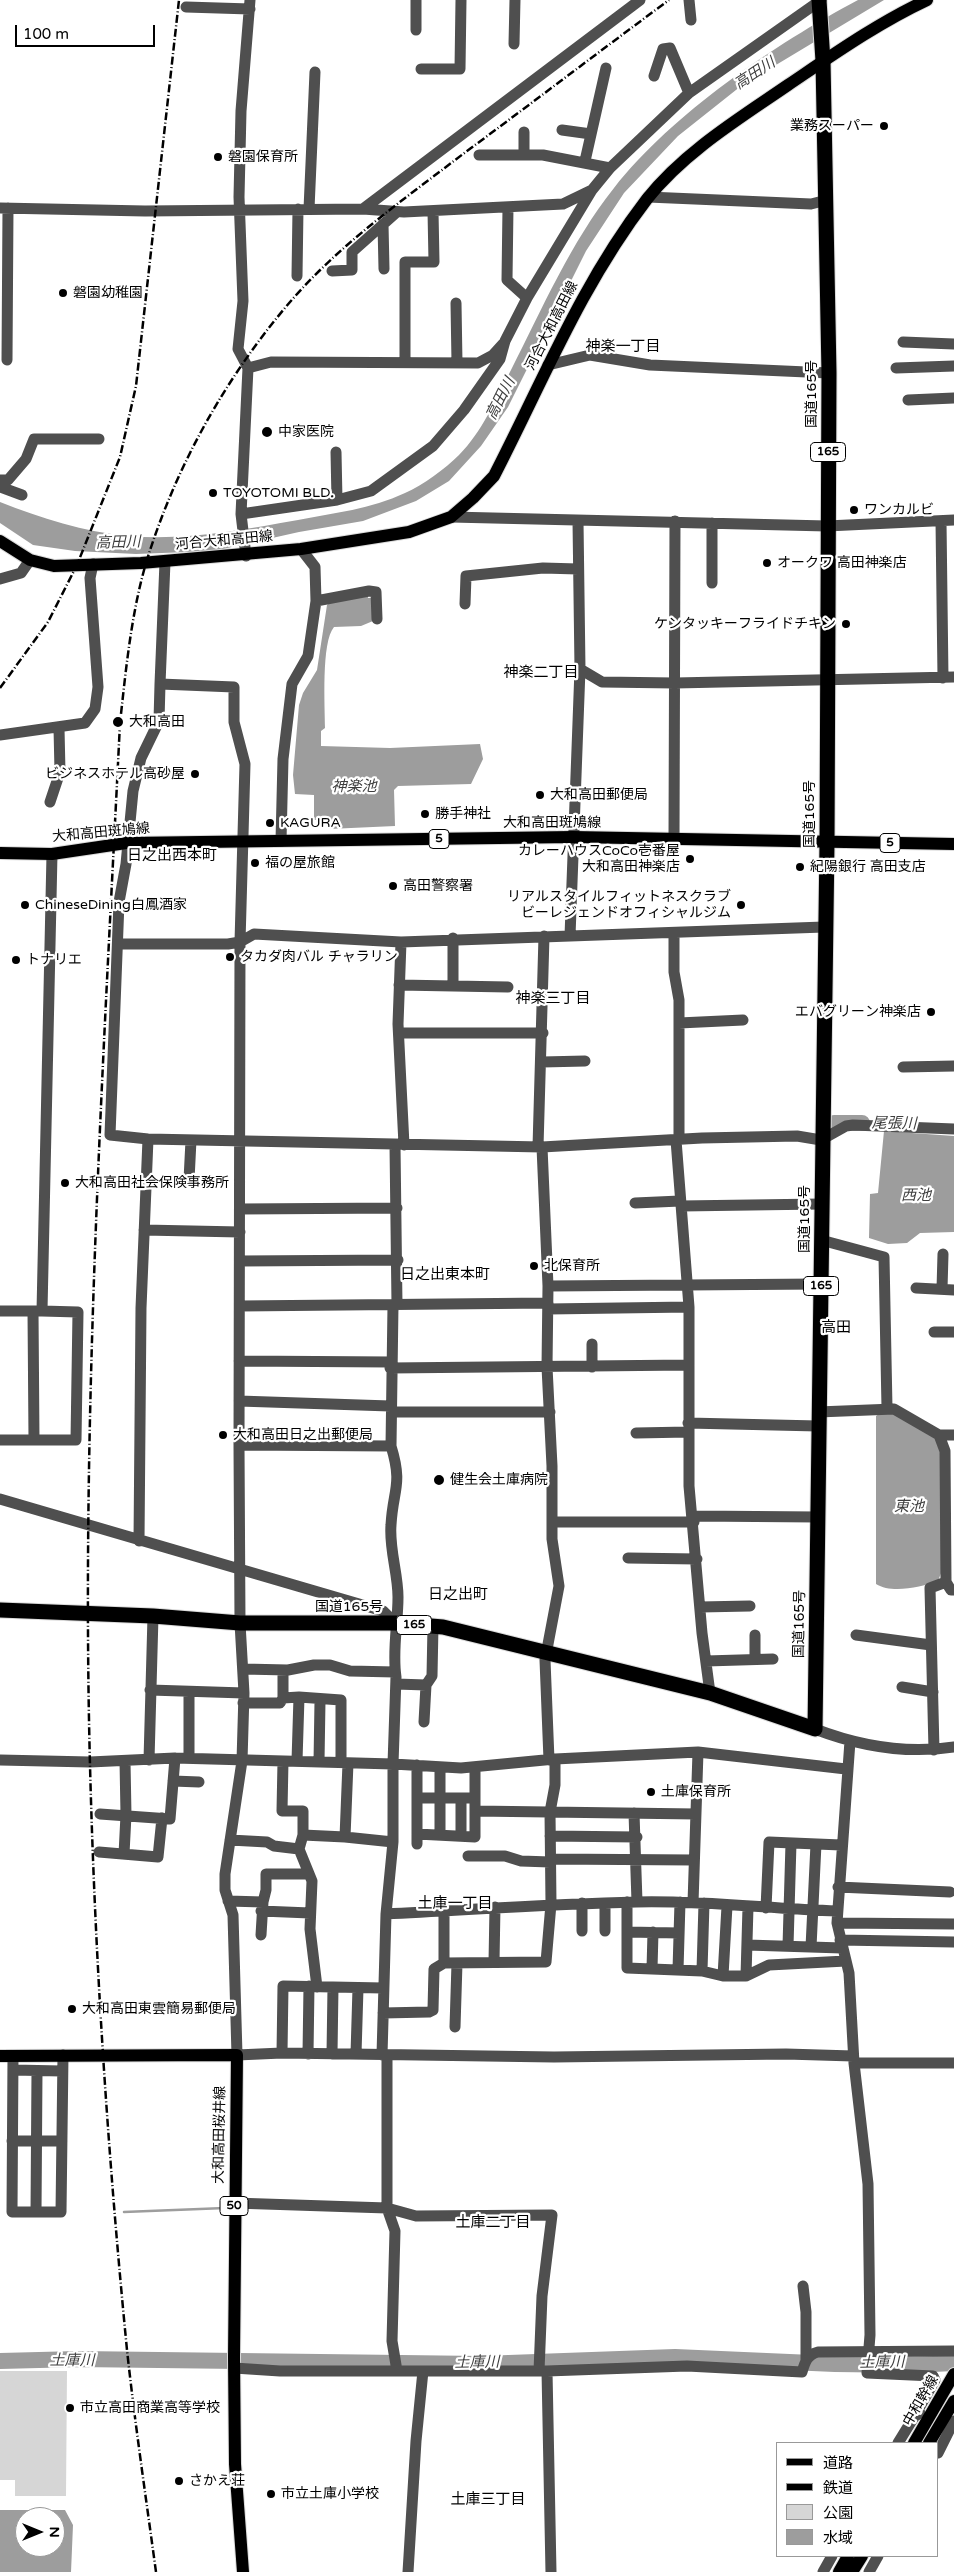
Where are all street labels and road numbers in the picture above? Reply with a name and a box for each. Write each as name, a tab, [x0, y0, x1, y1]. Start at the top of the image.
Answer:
street label: 河合大和高田線	[522, 279, 582, 373]
street label: 国道165号	[804, 360, 820, 428]
road number: 165	[810, 442, 846, 462]
street label: 河合大和高田線	[174, 528, 274, 554]
street label: 国道165号	[802, 780, 818, 848]
street label: 大和高田斑鳩線	[503, 815, 601, 831]
street label: 大和高田斑鳩線	[51, 820, 151, 846]
road number: 5	[429, 830, 449, 849]
road number: 5	[880, 834, 900, 852]
street label: 国道165号	[797, 1185, 813, 1253]
road number: 165	[804, 1276, 838, 1295]
street label: 国道165号	[791, 1590, 809, 1658]
street label: 国道165号	[315, 1599, 383, 1615]
road number: 165	[396, 1616, 432, 1634]
street label: 大和高田桜井線	[211, 2086, 229, 2184]
road number: 50	[220, 2196, 248, 2216]
street label: 中和幹線	[900, 2373, 942, 2429]

